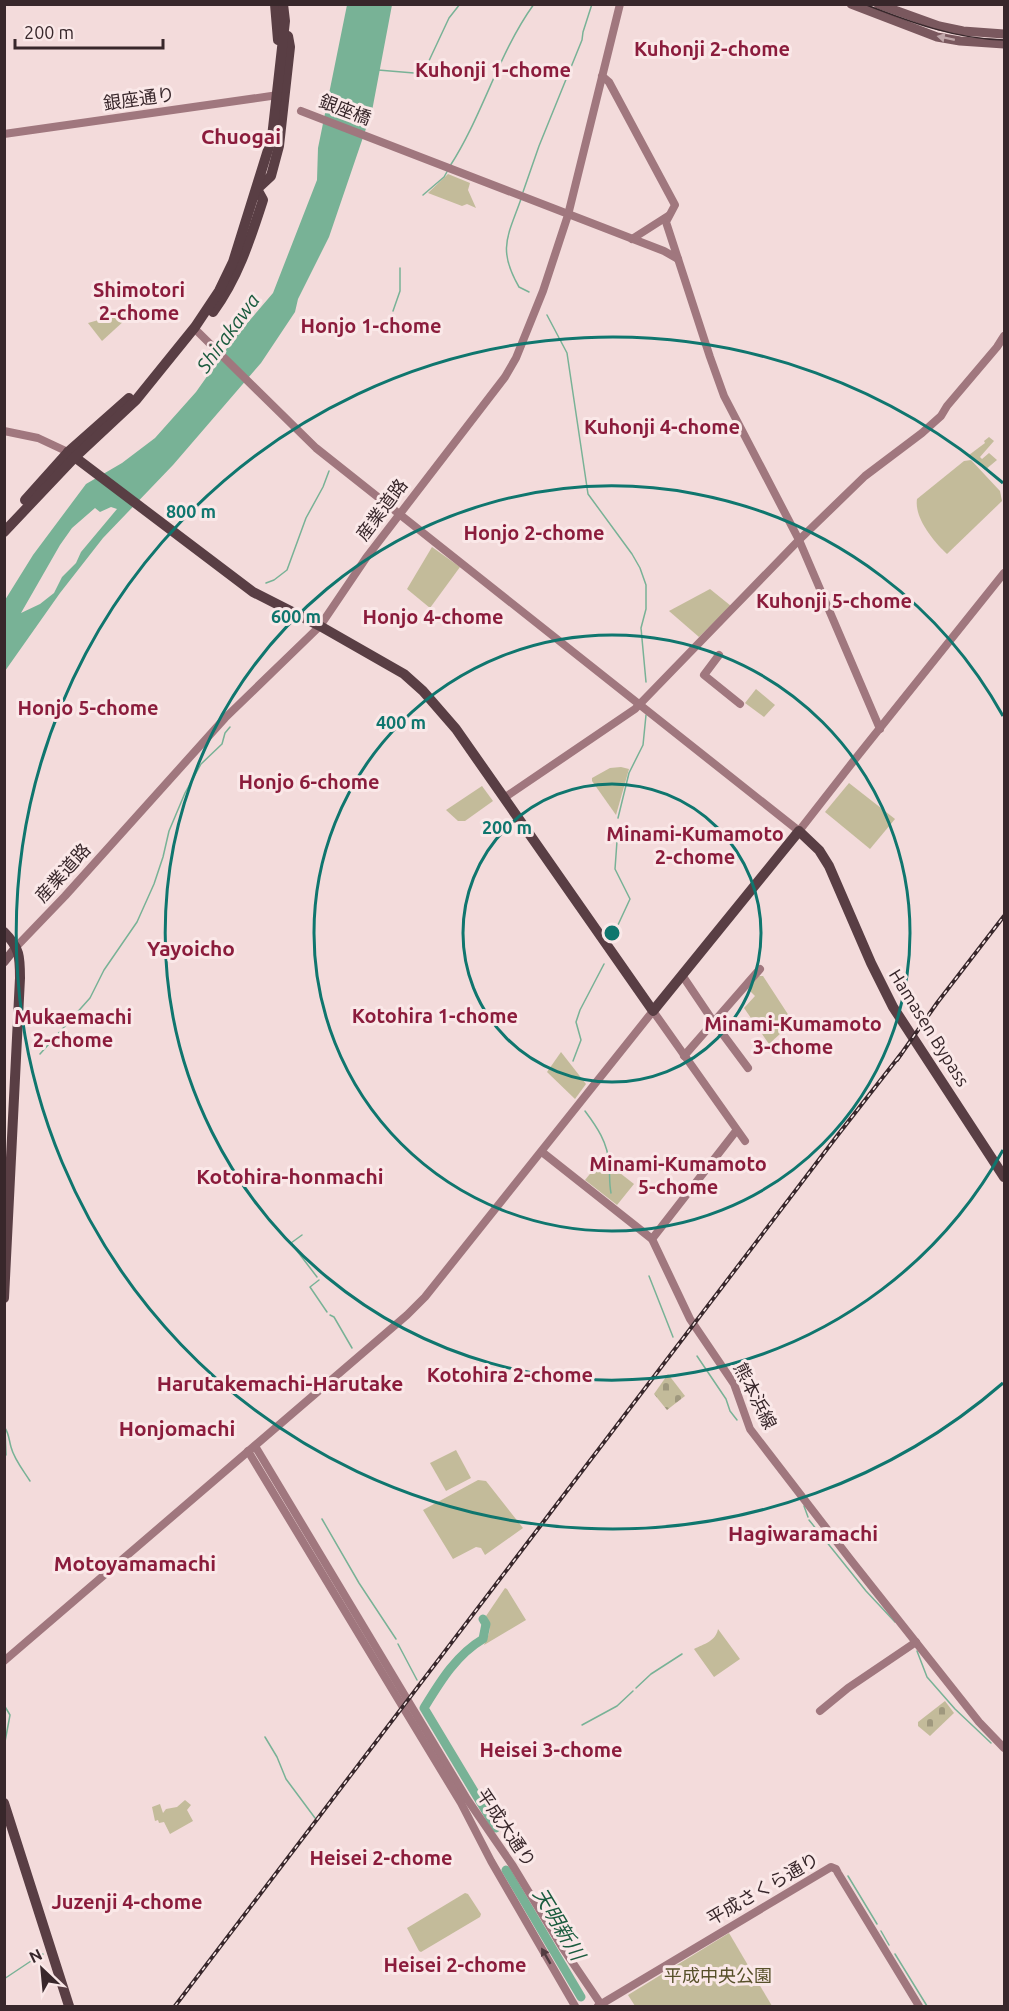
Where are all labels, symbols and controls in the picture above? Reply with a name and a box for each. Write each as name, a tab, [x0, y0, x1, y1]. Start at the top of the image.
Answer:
scale bar	[15, 12, 164, 50]
text: 200 m	[24, 22, 74, 42]
one-way arrow	[937, 33, 956, 43]
district label: Kuhonji 2-chome	[634, 37, 790, 60]
district label: Kuhonji 1-chome	[415, 58, 571, 81]
street label: 銀座通り	[102, 83, 176, 113]
street label: 銀座橋	[317, 90, 374, 128]
district label: Chuogai	[201, 124, 281, 148]
district label: Shimotori 2-chome	[93, 278, 185, 324]
water label: Shirakawa	[191, 289, 264, 377]
district label: Honjo 1-chome	[301, 314, 441, 337]
district label: Kuhonji 4-chome	[584, 415, 740, 438]
street label: 産業道路	[352, 475, 411, 544]
text: 800 m	[166, 501, 216, 521]
district label: Honjo 2-chome	[464, 521, 604, 544]
district label: Kuhonji 5-chome	[756, 589, 912, 612]
district label: Honjo 4-chome	[363, 605, 503, 628]
text: 600 m	[271, 606, 321, 626]
district label: Honjo 5-chome	[18, 696, 158, 719]
text: 400 m	[376, 712, 426, 732]
district label: Honjo 6-chome	[239, 770, 379, 793]
text: 200 m	[482, 817, 532, 837]
district label: Minami-Kumamoto 2-chome	[606, 822, 784, 868]
street label: 産業道路	[31, 839, 94, 906]
centre of rings	[602, 923, 622, 943]
district label: Yayoicho	[147, 936, 235, 960]
street label: Hamasen Bypass	[886, 965, 974, 1090]
district label: Kotohira 1-chome	[352, 1004, 518, 1027]
district label: Mukaemachi 2-chome	[14, 1005, 132, 1051]
district label: Minami-Kumamoto 3-chome	[704, 1012, 882, 1058]
district label: Minami-Kumamoto 5-chome	[589, 1152, 767, 1198]
district label: Kotohira-honmachi	[196, 1164, 384, 1188]
street label: 熊本浜線	[731, 1359, 781, 1432]
district label: Kotohira 2-chome	[427, 1363, 593, 1386]
district label: Harutakemachi-Harutake	[157, 1371, 403, 1395]
district label: Honjomachi	[119, 1416, 235, 1440]
district label: Hagiwaramachi	[728, 1521, 878, 1545]
district label: Motoyamamachi	[54, 1551, 216, 1575]
district label: Heisei 3-chome	[479, 1738, 623, 1761]
street label: 平成大通り	[473, 1785, 540, 1870]
district label: Heisei 2-chome	[309, 1846, 453, 1869]
street label: 平成さくら通り	[703, 1848, 822, 1928]
water label: 天明新川	[529, 1884, 591, 1966]
district label: Juzenji 4-chome	[51, 1890, 203, 1913]
north arrow	[12, 1939, 72, 1999]
text: N	[26, 1945, 45, 1966]
one-way arrow	[541, 1947, 551, 1964]
district label: Heisei 2-chome	[383, 1953, 527, 1976]
park label: 平成中央公園	[664, 1965, 772, 1985]

